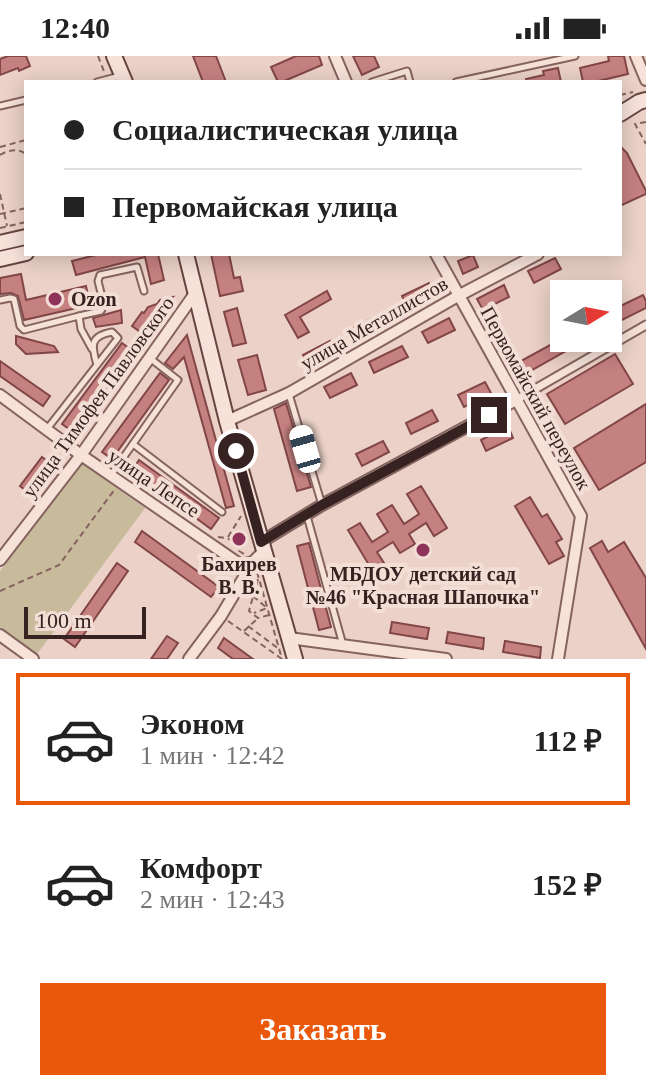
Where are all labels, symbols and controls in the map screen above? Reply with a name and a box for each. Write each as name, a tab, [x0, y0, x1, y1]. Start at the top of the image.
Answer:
text: 12:40	[40, 11, 110, 44]
text: Социалистическая улица	[112, 113, 458, 146]
text: Первомайская улица	[112, 190, 398, 223]
street label: улица Металлистов	[296, 272, 452, 375]
north arrow	[550, 280, 622, 352]
map controls	[550, 280, 622, 352]
place label: Ozon	[71, 288, 117, 310]
marker: Ozon	[46, 290, 64, 308]
street label: улица Тимофея Павловского	[18, 292, 179, 502]
street label: Первомайский переулок	[476, 303, 596, 494]
route end	[471, 397, 507, 433]
car	[287, 423, 323, 475]
route start	[218, 433, 254, 469]
street label: улица Лепсе	[104, 444, 204, 522]
marker: Бахирев В. В.	[230, 530, 248, 548]
marker: МБДОУ детский сад №46 "Красная Шапочка"	[414, 541, 432, 559]
place label: Бахирев В. В.	[201, 553, 277, 598]
place label: МБДОУ детский сад №46 "Красная Шапочка"	[306, 563, 540, 609]
scale bar	[24, 603, 146, 639]
text: 100 m	[36, 608, 92, 633]
icon: car	[44, 703, 116, 775]
text: Эконом	[140, 707, 244, 740]
text: 112 ₽	[534, 724, 602, 757]
text: 1 мин · 12:42	[140, 741, 285, 770]
icon: car	[44, 847, 116, 919]
text: Комфорт	[140, 851, 262, 884]
text: 152 ₽	[532, 868, 602, 901]
text: 2 мин · 12:43	[140, 885, 285, 914]
button: Заказать	[40, 983, 606, 1075]

